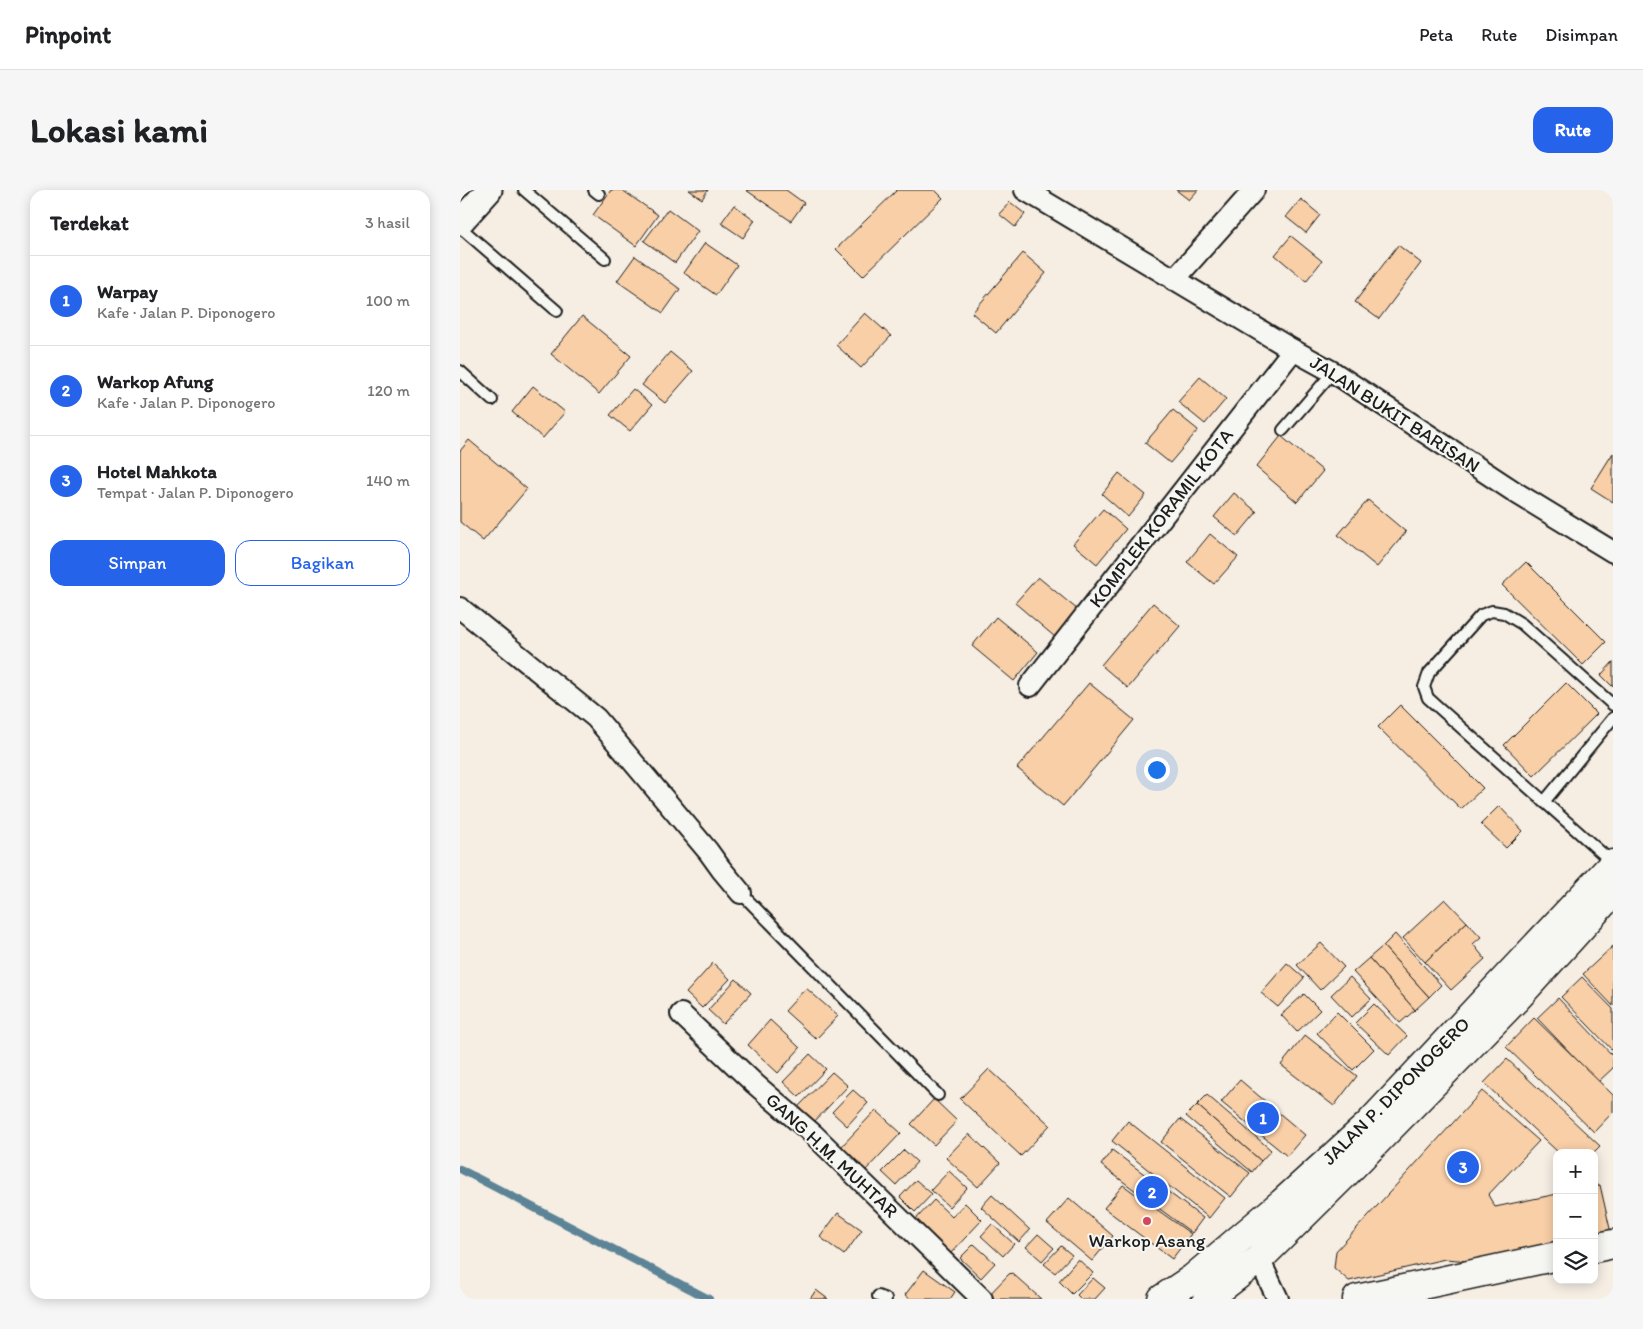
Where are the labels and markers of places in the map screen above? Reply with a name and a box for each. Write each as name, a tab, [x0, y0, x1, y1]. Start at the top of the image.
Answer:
pin: 1	[1247, 1099, 1279, 1137]
pin: 3	[1447, 1148, 1479, 1186]
pin: 2	[1136, 1173, 1168, 1211]
marker: Warkop Asang	[1141, 1215, 1153, 1227]
place label: Warkop Asang	[1088, 1229, 1206, 1252]

